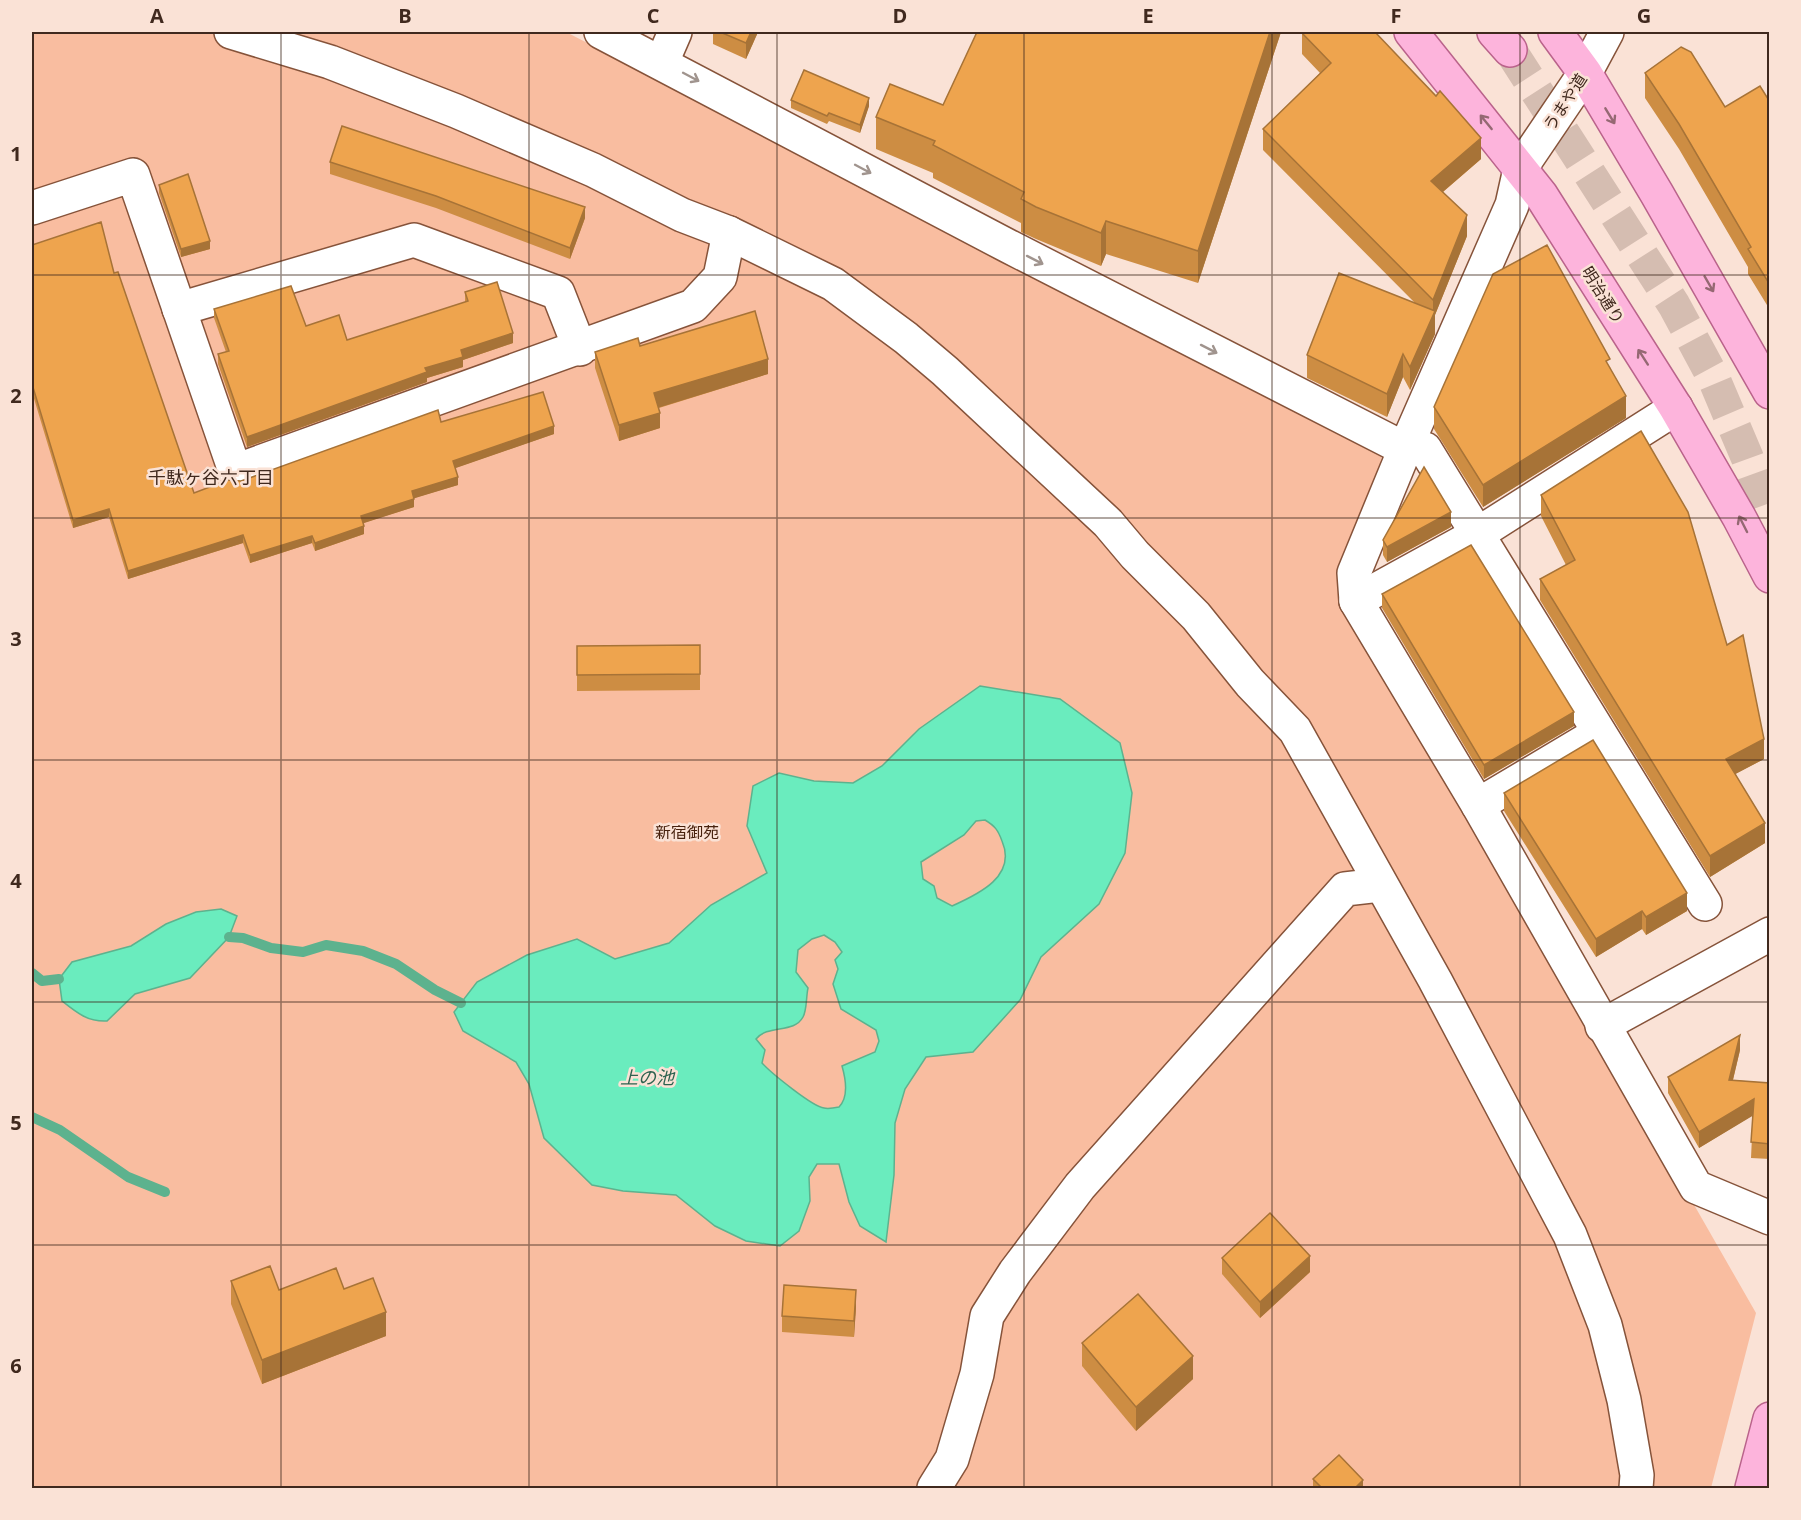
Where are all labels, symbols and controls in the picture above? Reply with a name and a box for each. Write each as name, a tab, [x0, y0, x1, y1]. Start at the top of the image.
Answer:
text: A	[150, 2, 164, 29]
text: B	[398, 2, 412, 29]
text: C	[647, 2, 660, 29]
text: D	[893, 2, 907, 29]
text: E	[1142, 2, 1154, 29]
text: F	[1391, 2, 1401, 29]
text: G	[1637, 2, 1651, 29]
street label: うまや道	[1538, 69, 1592, 135]
one-way arrow	[682, 71, 699, 83]
one-way arrow	[1605, 107, 1617, 124]
one-way arrow	[1479, 114, 1492, 130]
text: 1	[10, 140, 22, 167]
one-way arrow	[854, 163, 871, 175]
one-way arrow	[1026, 255, 1044, 266]
street label: 明治通り	[1577, 262, 1629, 328]
one-way arrow	[1703, 275, 1715, 292]
one-way arrow	[1200, 343, 1217, 355]
one-way arrow	[1636, 349, 1648, 366]
text: 2	[10, 382, 22, 409]
district label: 千駄ヶ谷六丁目	[148, 465, 274, 489]
one-way arrow	[1737, 516, 1749, 533]
text: 3	[10, 625, 22, 652]
park label: 新宿御苑	[655, 821, 719, 843]
text: 4	[10, 867, 22, 894]
water label: 上の池	[620, 1065, 676, 1089]
text: 5	[10, 1109, 22, 1136]
text: 6	[10, 1352, 22, 1379]

